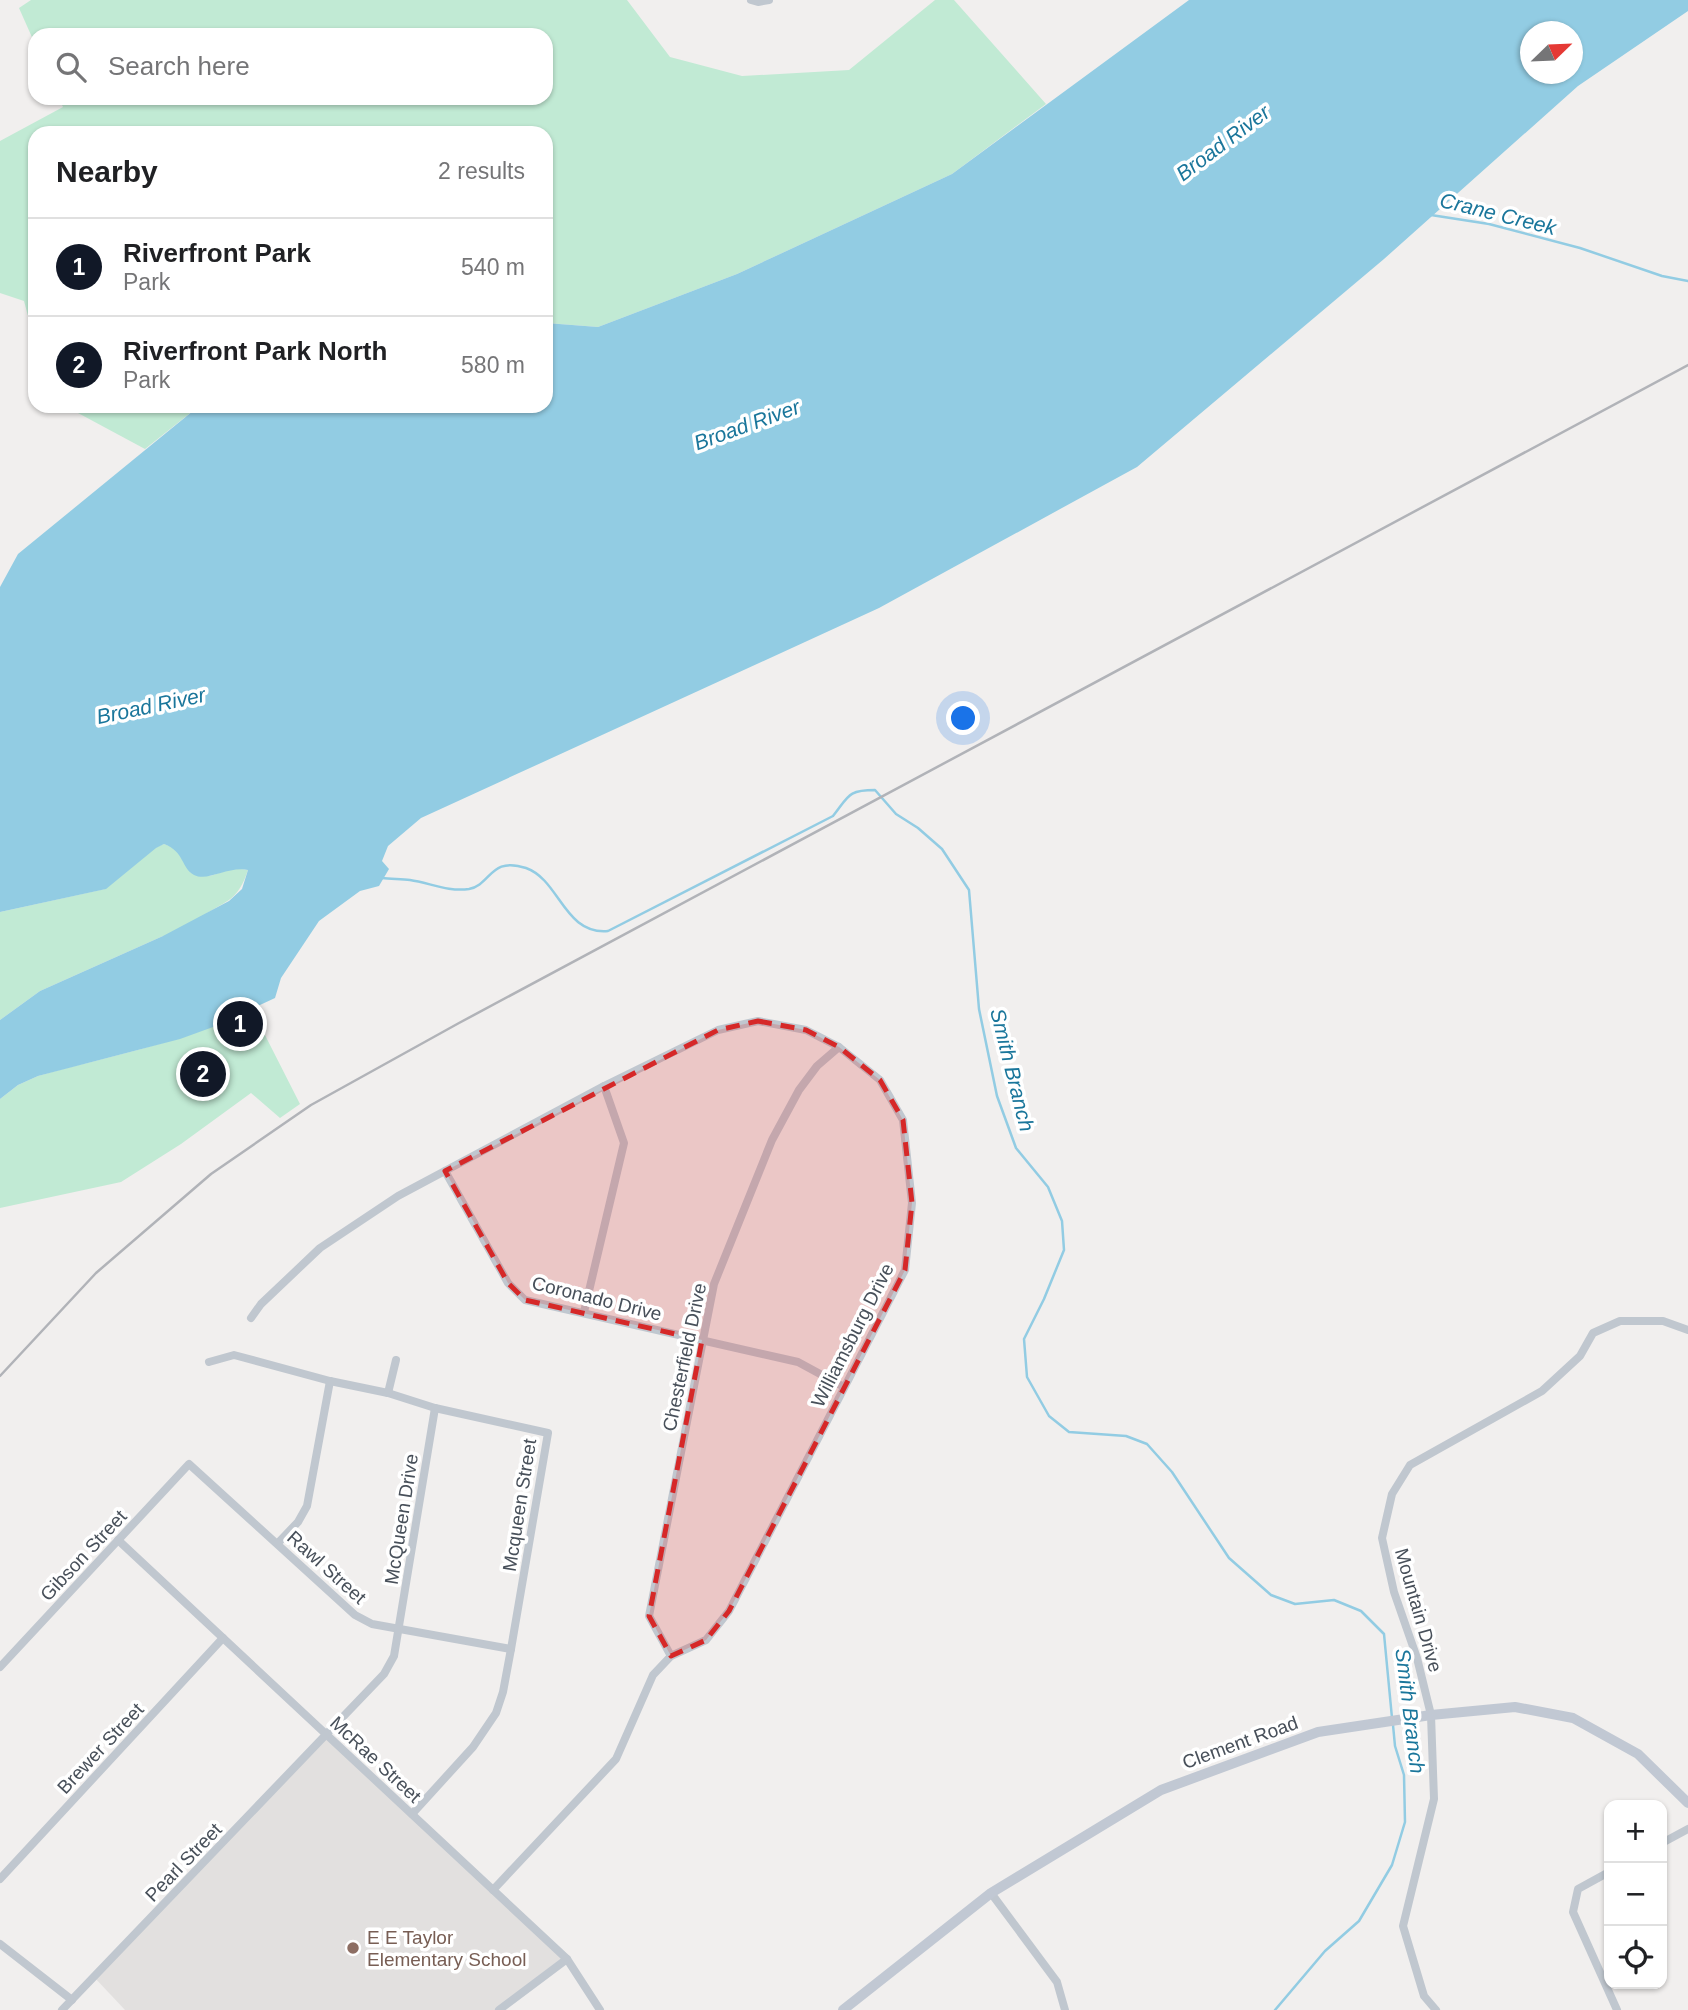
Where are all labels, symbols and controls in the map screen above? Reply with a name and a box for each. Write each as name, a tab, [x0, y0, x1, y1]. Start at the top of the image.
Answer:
north arrow	[1520, 21, 1583, 84]
search box	[28, 28, 553, 105]
icon: search	[52, 48, 90, 86]
text: Search here	[108, 51, 250, 81]
water label: Broad River	[1171, 99, 1275, 185]
text: Nearby	[56, 155, 158, 188]
text: 2 results	[438, 158, 525, 184]
water label: Crane Creek	[1438, 188, 1560, 239]
text: Riverfront Park	[123, 238, 311, 268]
text: 1	[73, 254, 85, 280]
text: 540 m	[461, 254, 525, 280]
text: Park	[123, 269, 170, 295]
text: Riverfront Park North	[123, 336, 387, 366]
text: 2	[73, 352, 85, 378]
text: 580 m	[461, 352, 525, 378]
text: Park	[123, 367, 170, 393]
water label: Broad River	[691, 394, 804, 454]
water label: Broad River	[94, 683, 208, 728]
your location	[946, 701, 980, 735]
pin: 1	[217, 998, 263, 1050]
water label: Smith Branch	[986, 1006, 1039, 1134]
pin: 2	[180, 1048, 226, 1100]
street label: Williamsburg Drive	[807, 1260, 898, 1411]
street label: Coronado Drive	[530, 1272, 664, 1325]
street label: Chesterfield Drive	[659, 1281, 710, 1433]
street label: Mcqueen Street	[499, 1436, 540, 1573]
street label: McQueen Drive	[381, 1452, 422, 1586]
street label: Gibson Street	[36, 1505, 131, 1605]
street label: Rawl Street	[283, 1527, 371, 1609]
street label: Mountain Drive	[1391, 1546, 1446, 1674]
water label: Smith Branch	[1391, 1647, 1430, 1775]
street label: Brewer Street	[53, 1698, 148, 1798]
street label: McRae Street	[326, 1712, 426, 1807]
street label: Clement Road	[1180, 1712, 1301, 1773]
map controls	[1604, 1800, 1667, 1989]
button: +	[1604, 1800, 1667, 1863]
street label: Pearl Street	[141, 1818, 226, 1906]
button: −	[1604, 1863, 1667, 1926]
button: locate	[1604, 1926, 1667, 1989]
place label: E E Taylor Elementary School	[367, 1927, 526, 1970]
marker: E E Taylor Elementary School	[345, 1940, 361, 1956]

